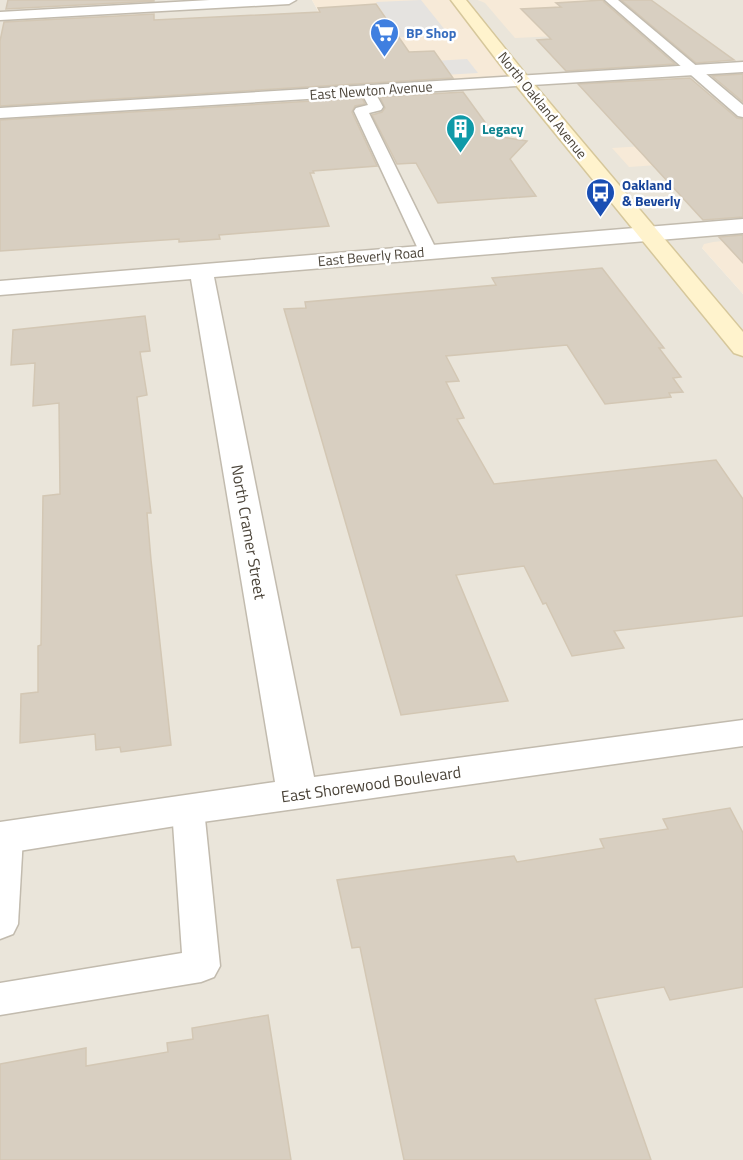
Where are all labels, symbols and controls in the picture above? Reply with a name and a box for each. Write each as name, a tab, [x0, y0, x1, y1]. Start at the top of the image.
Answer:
supermarket icon: BP Shop	[369, 16, 401, 58]
place label: BP Shop	[406, 22, 457, 43]
street label: North Oakland Avenue	[493, 47, 593, 163]
street label: East Newton Avenue	[309, 75, 433, 105]
building icon: Legacy	[445, 112, 477, 154]
place label: Legacy	[482, 118, 524, 139]
place label: Oakland & Beverly	[622, 174, 680, 211]
bus stop icon: Oakland & Beverly	[585, 176, 617, 218]
street label: East Beverly Road	[317, 241, 425, 271]
street label: North Cramer Street	[225, 463, 273, 602]
street label: East Shorewood Boulevard	[280, 759, 462, 809]

